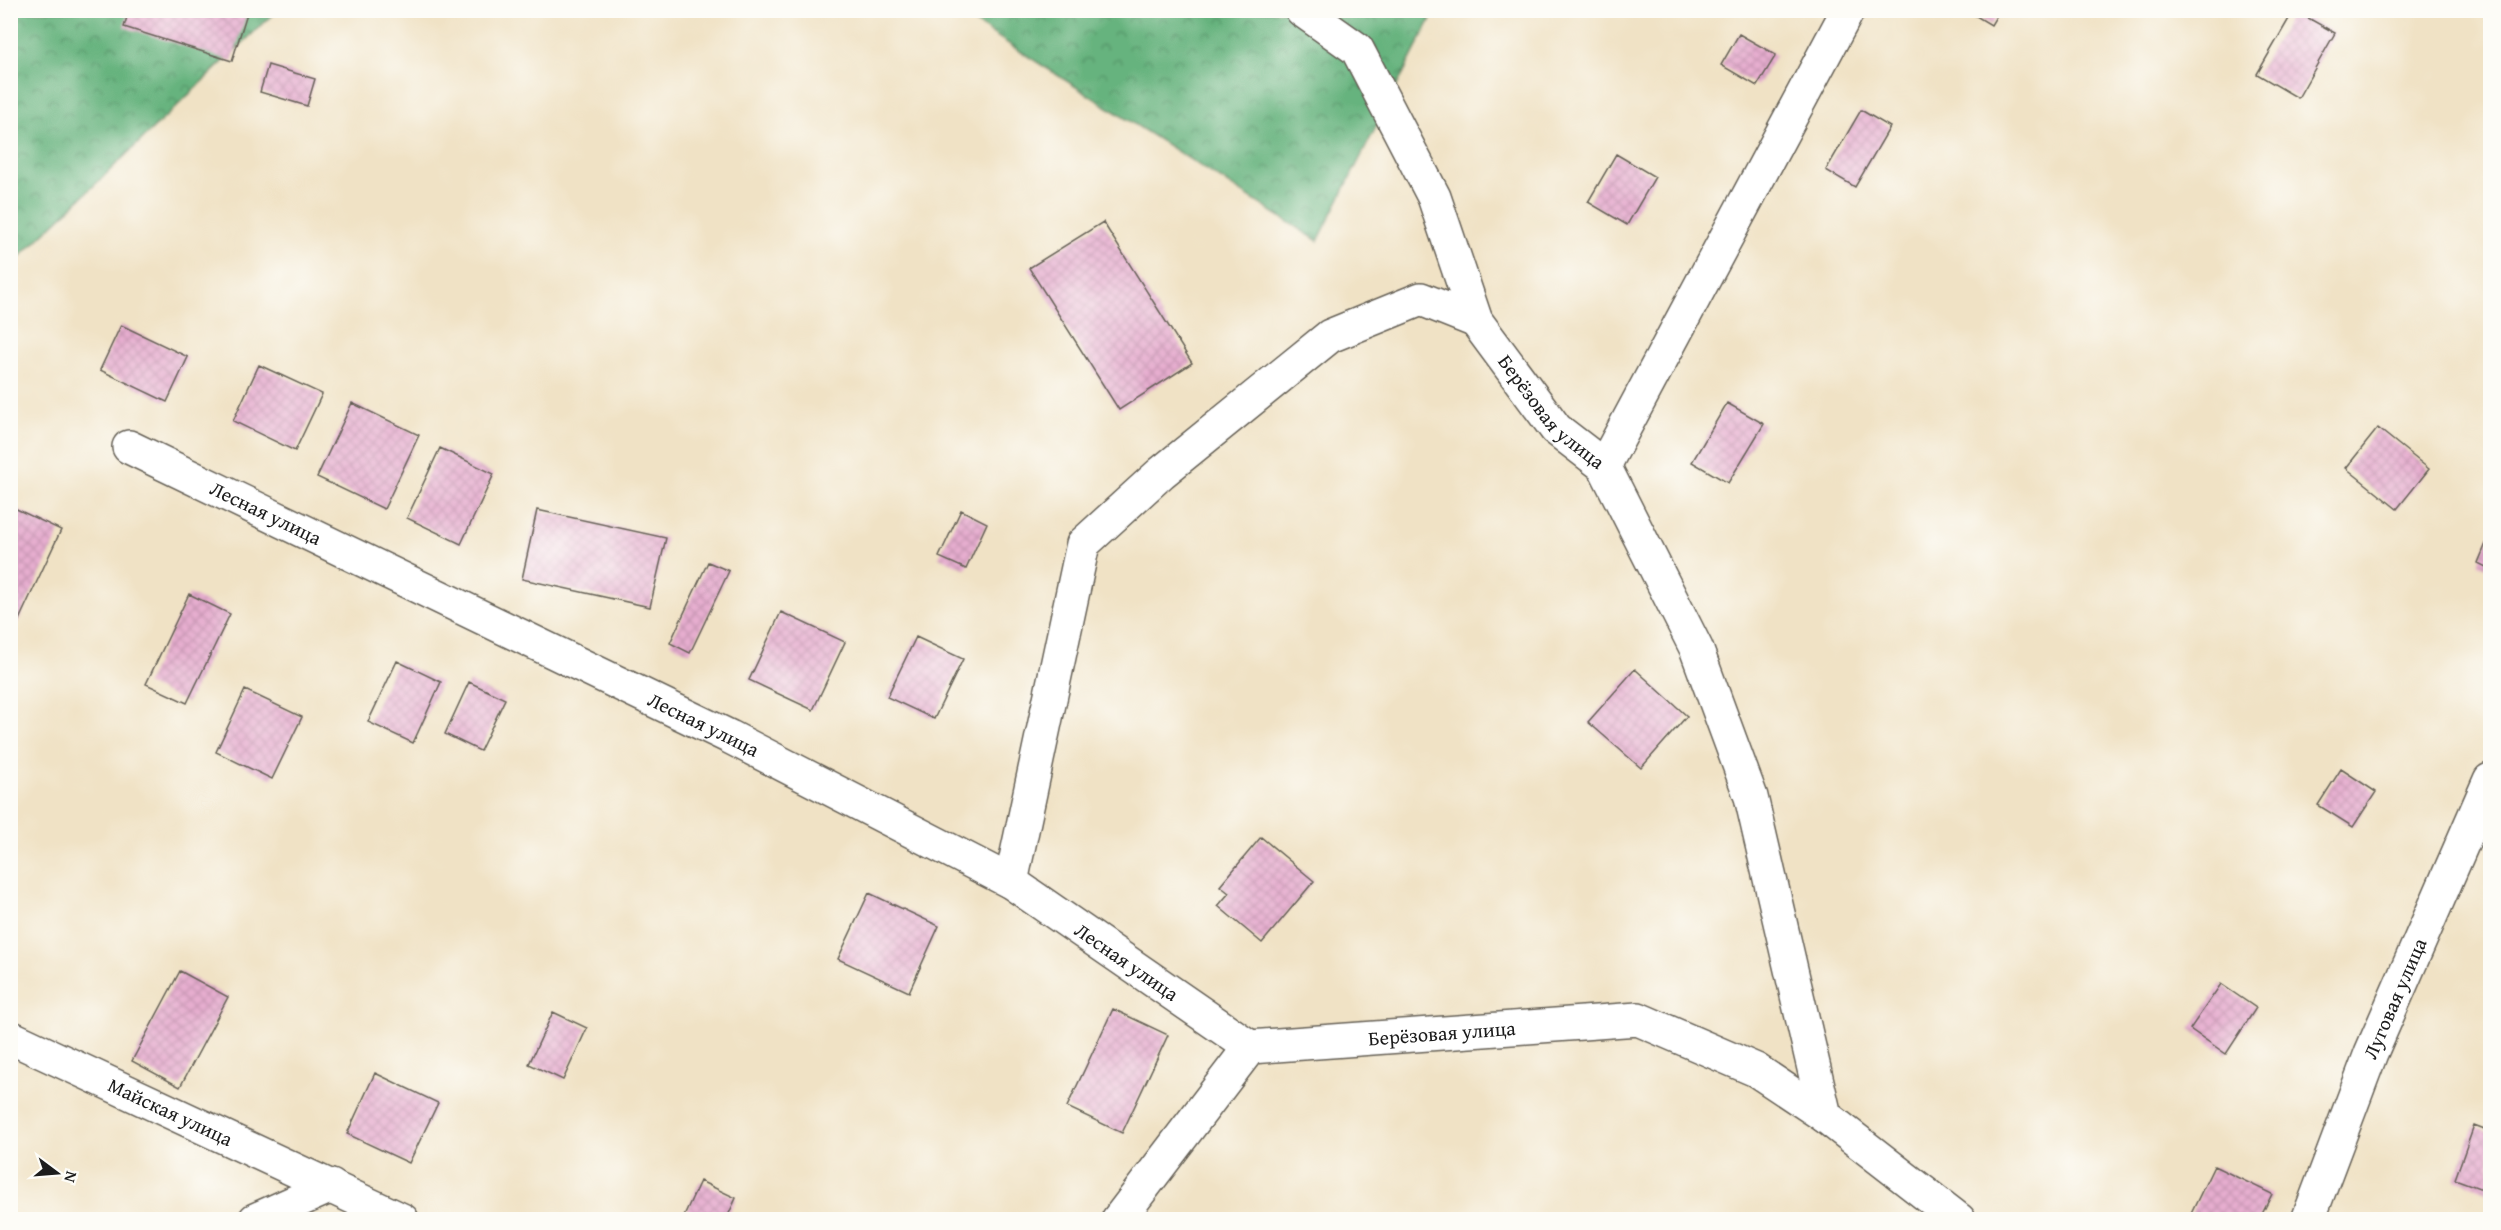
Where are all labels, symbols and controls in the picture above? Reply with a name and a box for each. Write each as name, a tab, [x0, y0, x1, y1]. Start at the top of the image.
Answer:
street label: Берёзовая улица	[1492, 348, 1612, 476]
street label: Лесная улица	[205, 473, 327, 552]
street label: Лесная улица	[643, 685, 765, 764]
street label: Лесная улица	[1069, 915, 1185, 1008]
street label: Луговая улица	[2355, 933, 2434, 1063]
street label: Берёзовая улица	[1367, 1013, 1517, 1052]
street label: Майская улица	[103, 1070, 238, 1153]
north arrow	[27, 1143, 87, 1203]
text: N	[58, 1169, 84, 1186]

